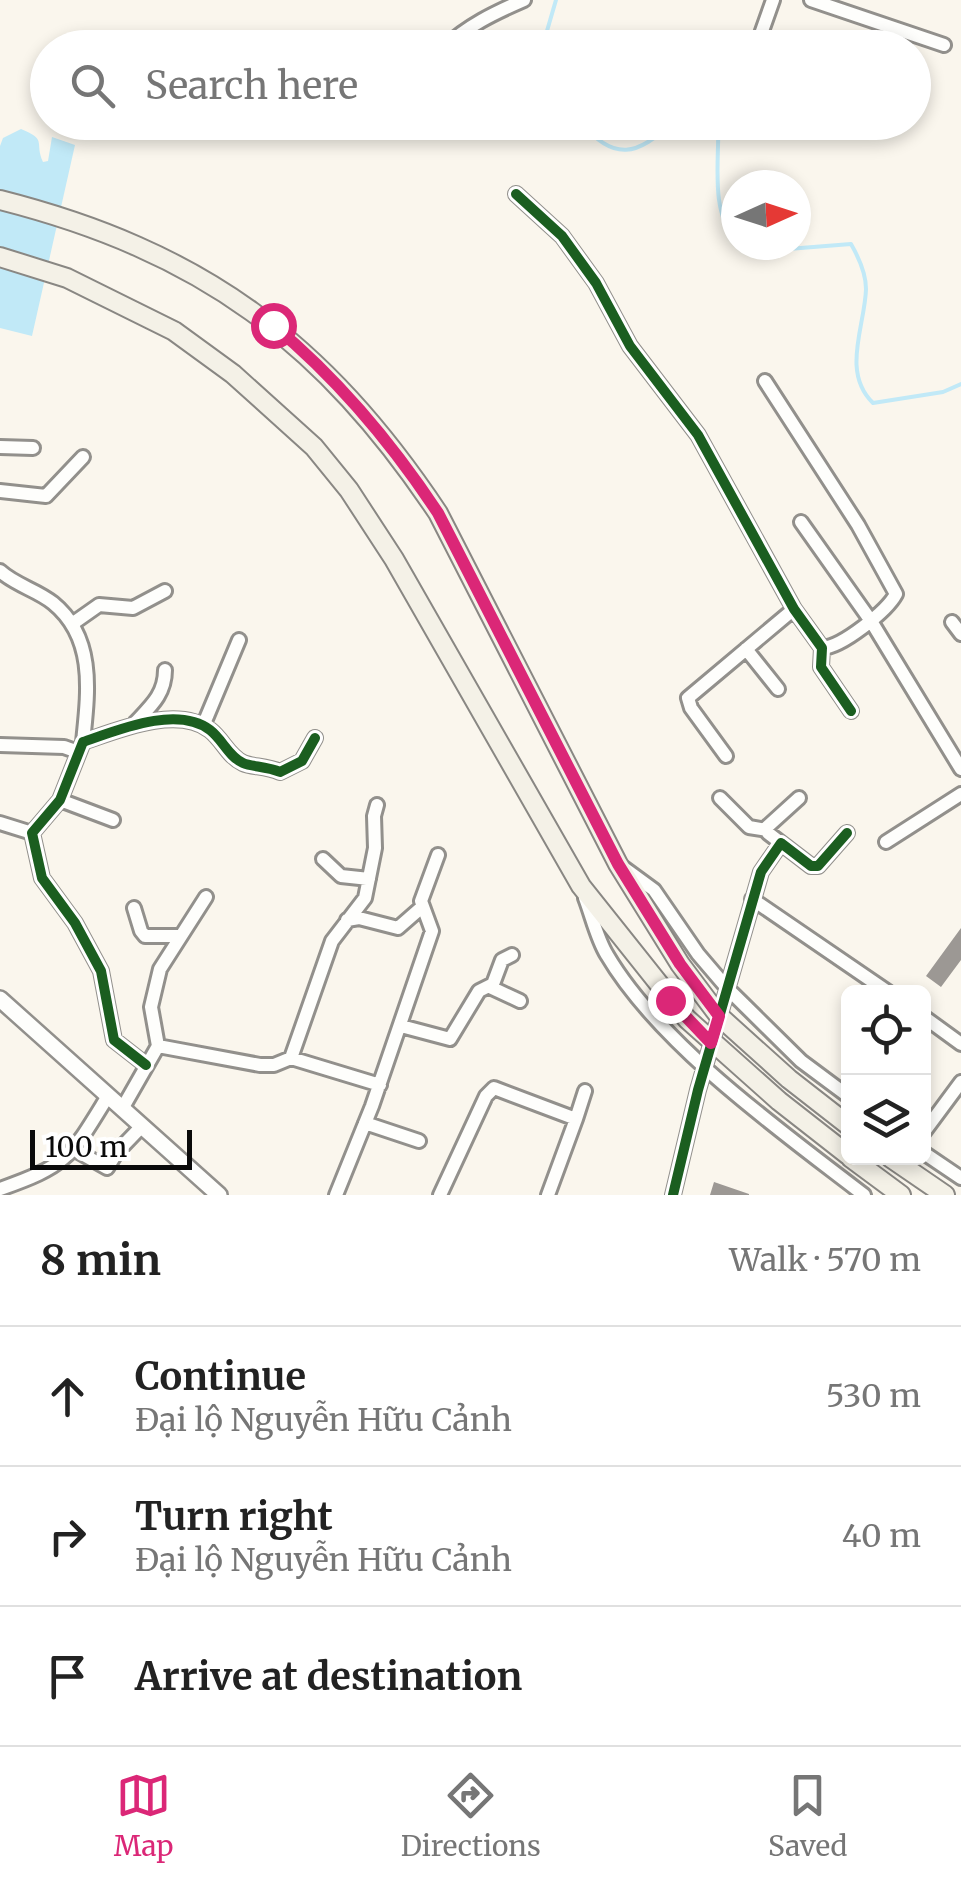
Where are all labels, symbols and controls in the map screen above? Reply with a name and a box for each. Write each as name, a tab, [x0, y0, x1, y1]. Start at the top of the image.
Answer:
search box	[30, 30, 931, 140]
icon: search	[65, 58, 120, 113]
text: Search here	[145, 62, 358, 109]
north arrow	[721, 170, 811, 260]
route start	[251, 303, 297, 349]
route end	[648, 978, 694, 1024]
map controls	[841, 985, 931, 1165]
button: locate	[841, 985, 931, 1075]
button: layers	[841, 1075, 931, 1165]
scale bar	[30, 1125, 192, 1170]
text: 100 m	[45, 1129, 127, 1165]
text: 8 min	[40, 1234, 161, 1286]
text: Walk · 570 m	[729, 1240, 921, 1280]
text: Continue	[135, 1353, 306, 1400]
icon: ahead	[40, 1369, 95, 1424]
text: 530 m	[826, 1376, 921, 1416]
text: Đại lộ Nguyễn Hữu Cảnh	[135, 1400, 512, 1440]
text: Turn right	[135, 1493, 333, 1540]
icon: right	[40, 1509, 95, 1564]
text: 40 m	[842, 1516, 921, 1556]
text: Đại lộ Nguyễn Hữu Cảnh	[135, 1540, 512, 1580]
icon: arrive	[40, 1649, 95, 1704]
text: Arrive at destination	[135, 1653, 522, 1700]
tab: Map	[114, 1768, 173, 1864]
tab: Directions	[401, 1768, 541, 1864]
tab: Saved	[768, 1768, 847, 1864]

